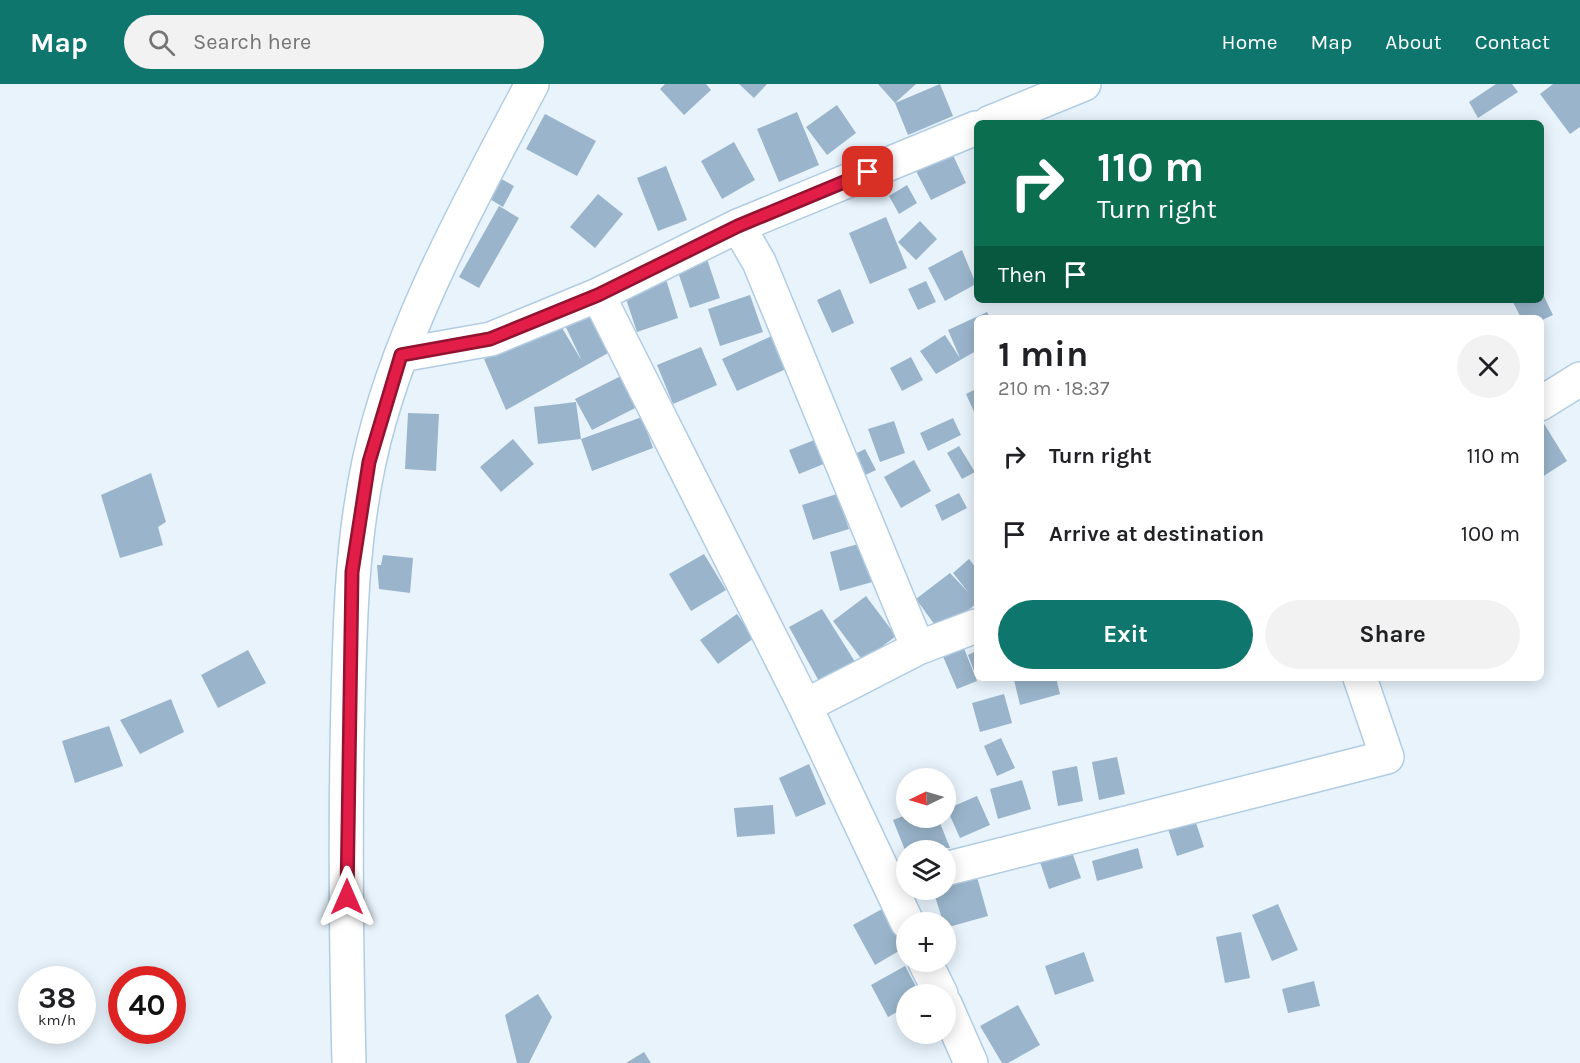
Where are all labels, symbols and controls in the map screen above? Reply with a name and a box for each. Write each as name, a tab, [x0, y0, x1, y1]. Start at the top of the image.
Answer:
search box	[124, 15, 544, 69]
text: Map	[30, 26, 88, 59]
icon: search	[145, 26, 178, 59]
text: Search here	[193, 29, 311, 55]
text: Home	[1222, 30, 1278, 54]
text: Map	[1311, 30, 1352, 54]
text: About	[1385, 30, 1442, 54]
text: Contact	[1475, 30, 1550, 54]
text: 110 m	[1097, 142, 1204, 192]
icon: right	[998, 144, 1076, 222]
pin	[842, 146, 893, 197]
icon: arrive	[851, 155, 884, 188]
text: Turn right	[1097, 193, 1217, 225]
icon: arrive	[1059, 258, 1092, 291]
text: Then	[998, 262, 1047, 288]
text: 1 min	[998, 333, 1088, 375]
button: close	[1457, 335, 1520, 398]
text: 210 m · 18:37	[998, 377, 1109, 400]
icon: right	[998, 440, 1031, 473]
text: Turn right	[1049, 443, 1152, 469]
text: 110 m	[1467, 443, 1520, 469]
icon: arrive	[998, 518, 1031, 551]
text: Arrive at destination	[1049, 521, 1264, 547]
text: 100 m	[1461, 521, 1520, 547]
button: Exit	[998, 600, 1253, 669]
button: Share	[1265, 600, 1520, 669]
north arrow	[896, 768, 956, 828]
map controls	[896, 768, 956, 1044]
button: layers	[896, 840, 956, 900]
position arrow	[315, 865, 379, 929]
button: +	[896, 912, 956, 972]
speed limit sign: 40	[108, 966, 186, 1044]
text: 38	[38, 980, 76, 1016]
button: −	[896, 984, 956, 1044]
text: km/h	[38, 1011, 76, 1029]

